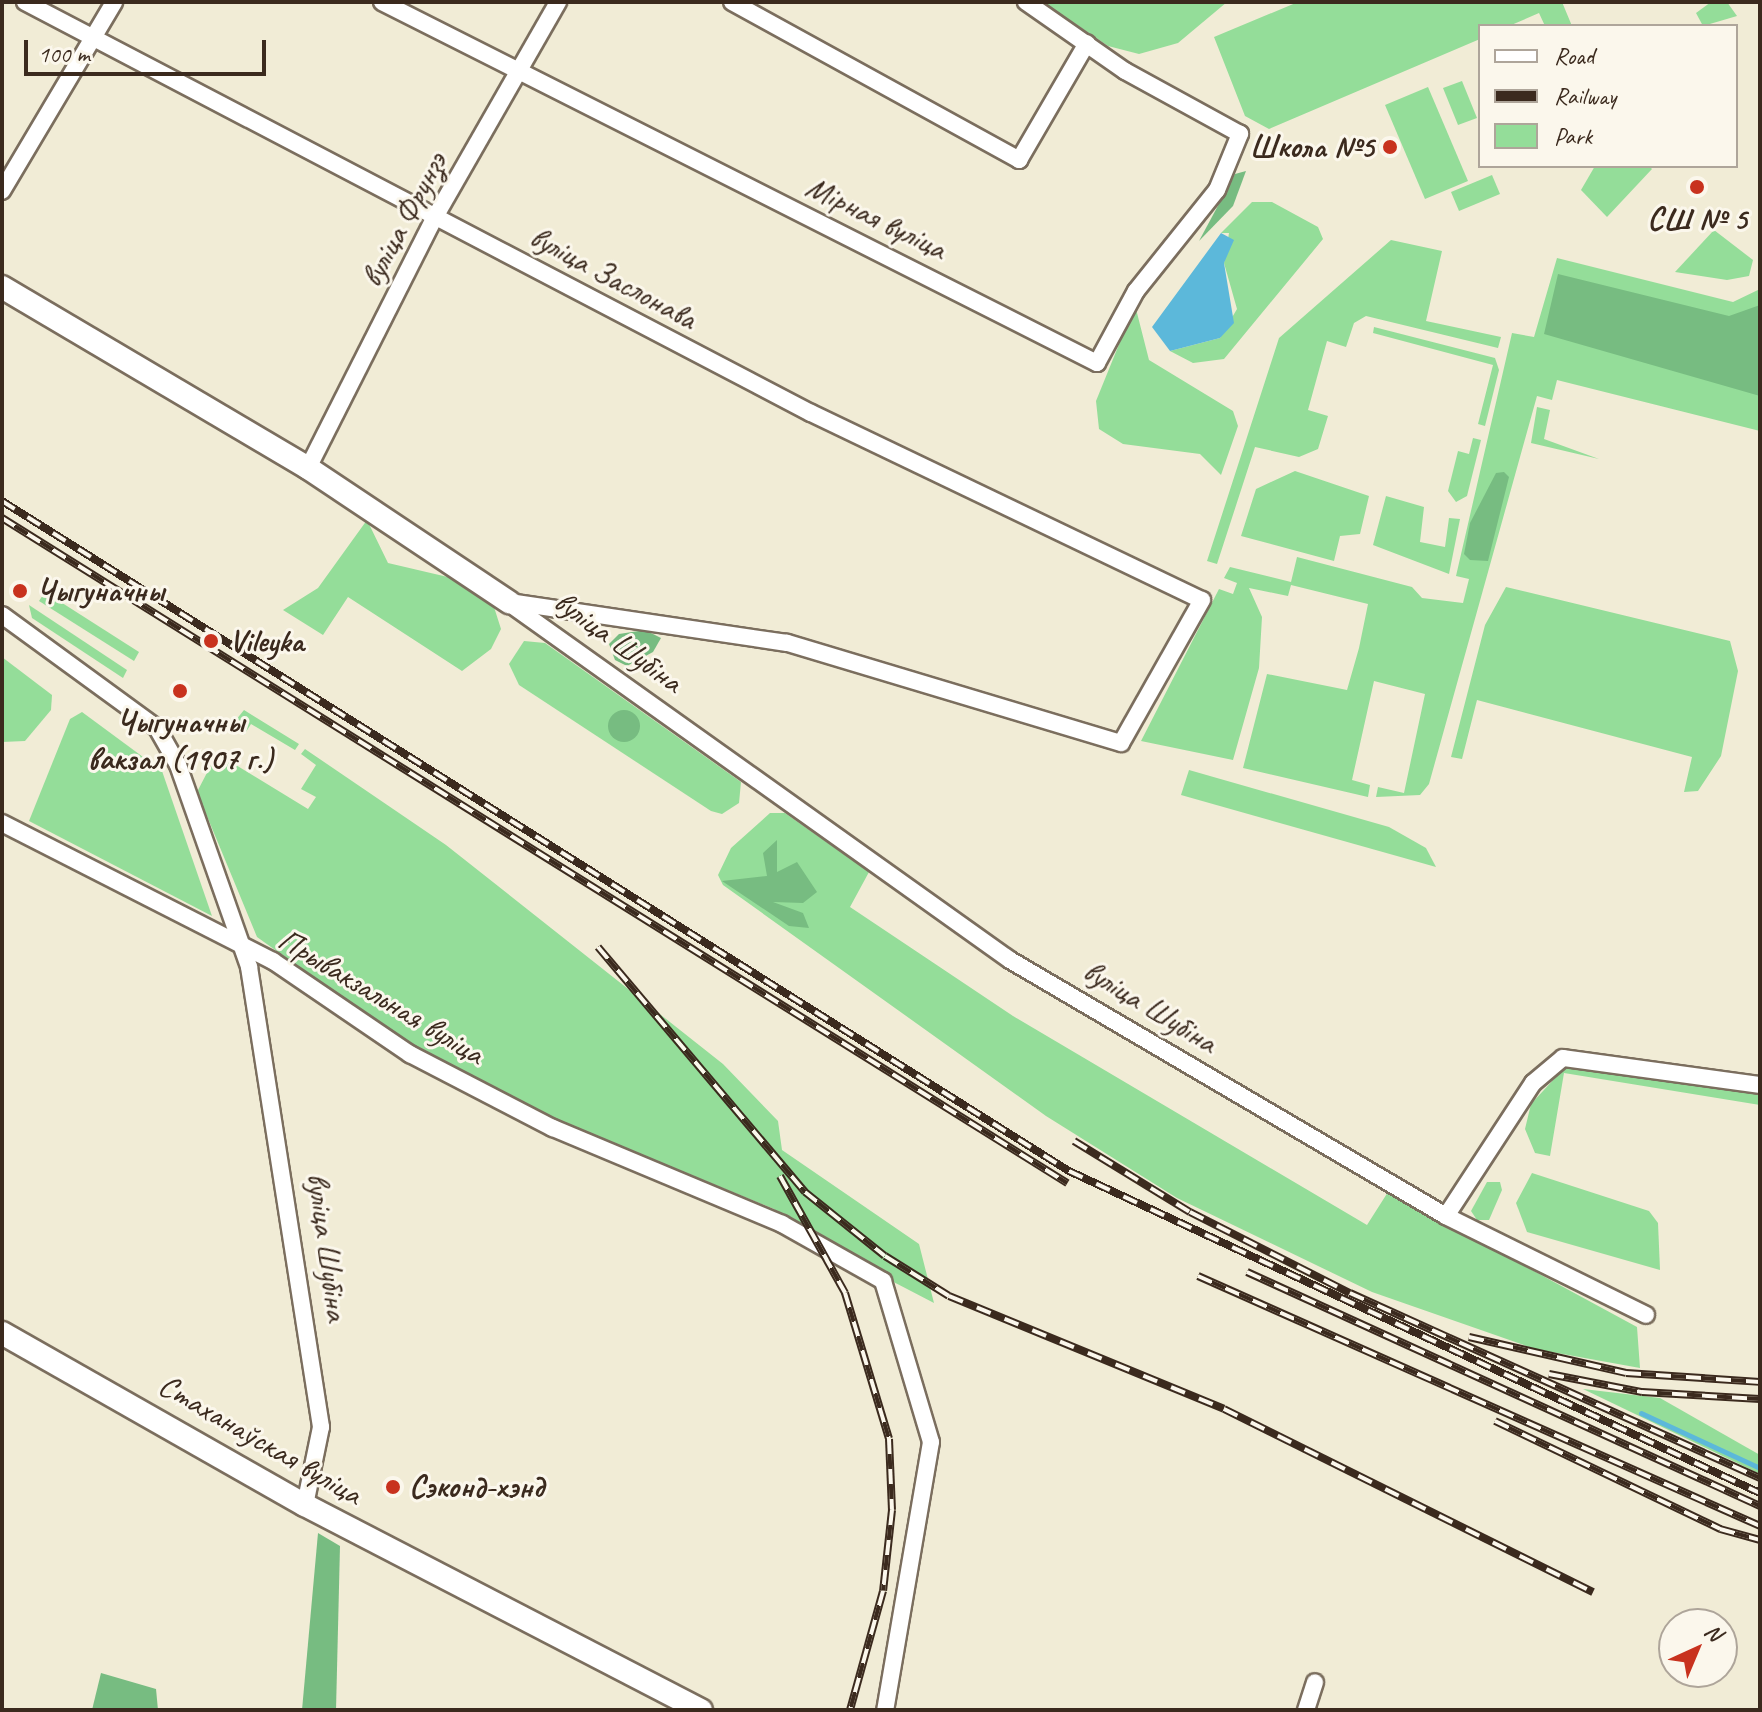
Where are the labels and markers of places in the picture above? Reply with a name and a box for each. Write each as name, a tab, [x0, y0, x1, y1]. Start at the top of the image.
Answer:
place label: Школа №5	[1250, 128, 1374, 166]
marker: Школа №5	[1381, 138, 1399, 156]
marker: СШ № 5	[1688, 178, 1706, 196]
place label: СШ № 5	[1647, 200, 1747, 238]
place label: Чыгуначны	[36, 572, 164, 610]
marker: Чыгуначны	[11, 582, 29, 600]
place label: Vileyka	[229, 622, 304, 660]
marker: Vileyka	[200, 630, 222, 652]
marker: Чыгуначны вакзал (1907 г.)	[171, 682, 189, 700]
place label: Чыгуначны вакзал (1907 г.)	[87, 704, 273, 779]
place label: Сэконд-хэнд	[409, 1468, 544, 1506]
marker: Сэконд-хэнд	[384, 1478, 402, 1496]

